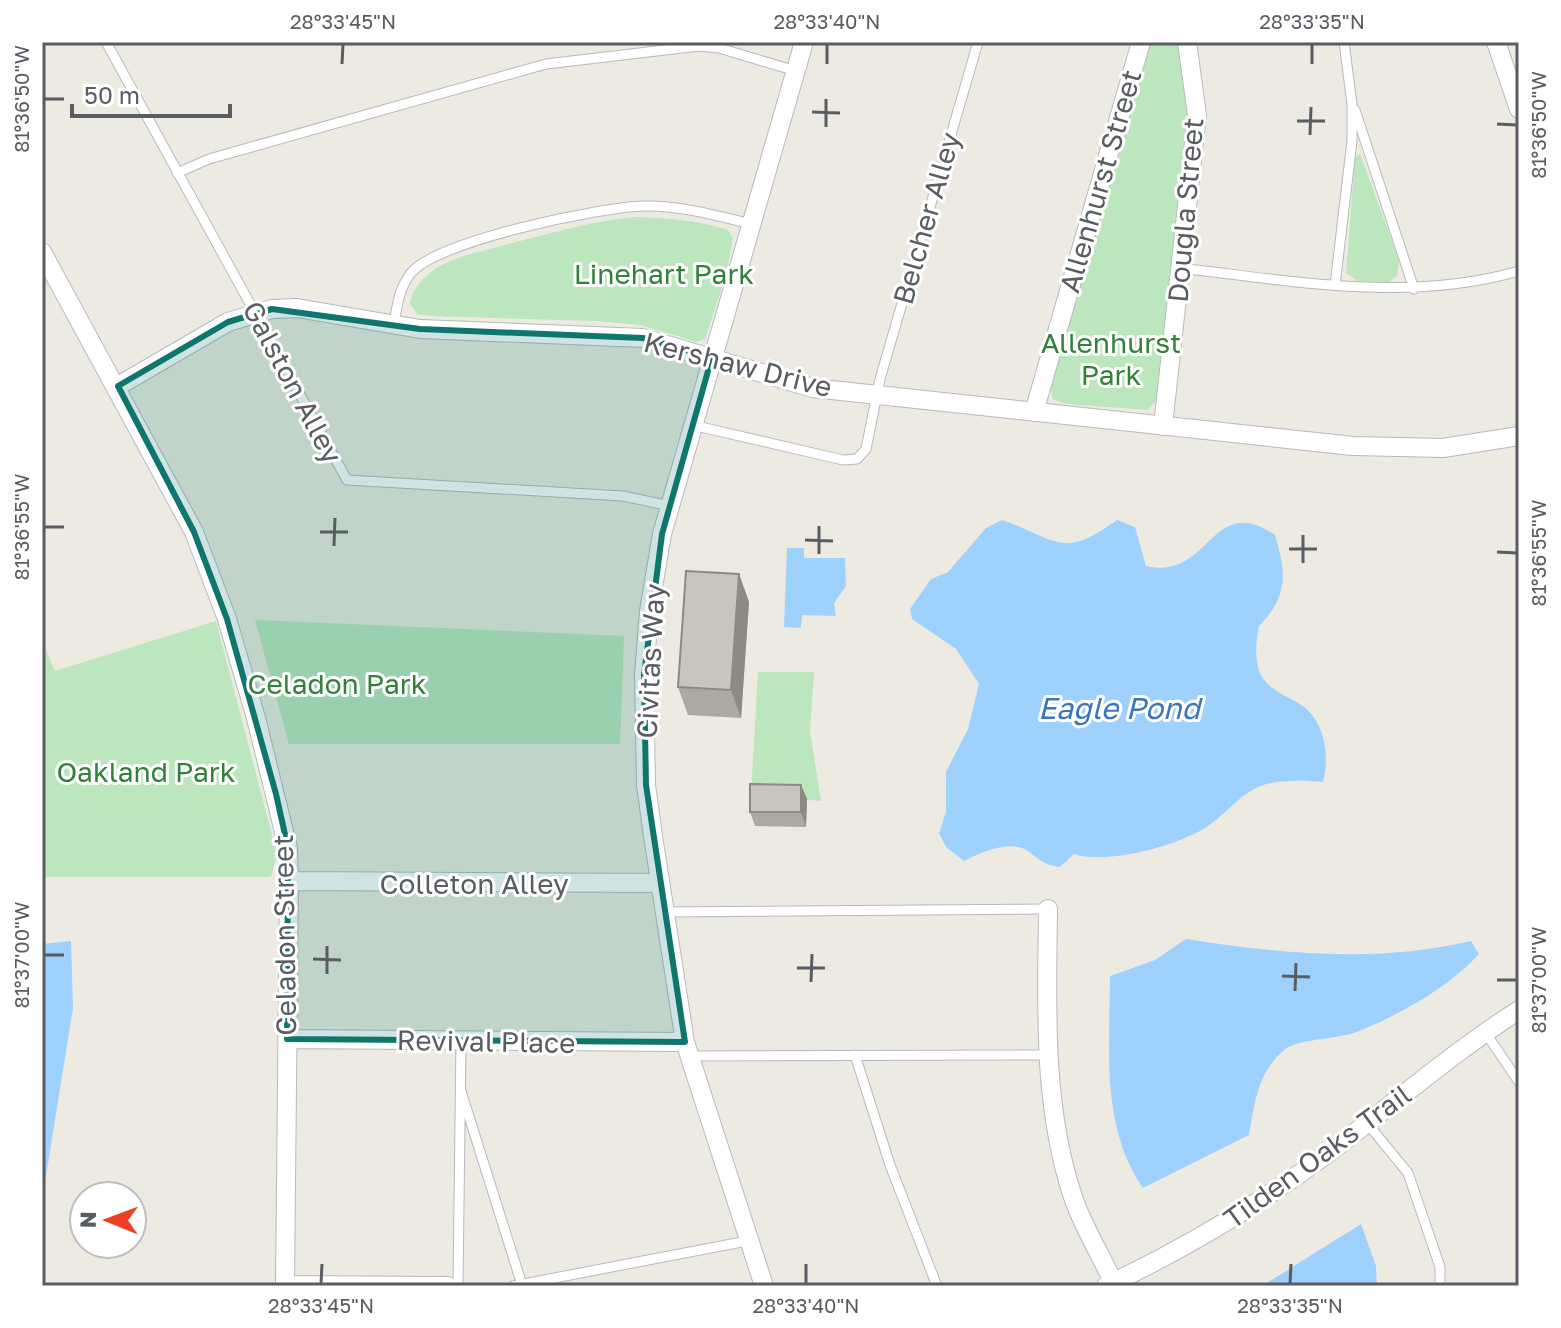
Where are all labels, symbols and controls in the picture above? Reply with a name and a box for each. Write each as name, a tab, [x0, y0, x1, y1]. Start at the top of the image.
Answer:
text: 28°33'45"N	[290, 9, 396, 33]
text: 28°33'40"N	[774, 9, 881, 33]
text: 28°33'35"N	[1259, 9, 1365, 33]
text: 81°36'50"W	[9, 45, 33, 153]
street label: Allenhurst Street	[1052, 66, 1148, 296]
scale bar	[72, 68, 230, 118]
text: 81°36'50"W	[1526, 71, 1550, 179]
text: 50 m	[84, 80, 140, 109]
street label: Dougla Street	[1160, 116, 1210, 304]
street label: Belcher Alley	[886, 128, 966, 308]
park label: Linehart Park	[574, 257, 754, 290]
street label: Galston Alley	[236, 295, 350, 469]
street label: Kershaw Drive	[641, 325, 835, 403]
park label: Allenhurst Park	[1041, 326, 1181, 391]
text: 81°36'55"W	[9, 474, 33, 580]
text: 81°36'55"W	[1526, 500, 1550, 606]
street label: Civitas Way	[629, 582, 671, 739]
park label: Celadon Park	[248, 667, 427, 700]
water label: Eagle Pond	[1038, 690, 1203, 726]
park label: Oakland Park	[56, 755, 236, 788]
street label: Celadon Street	[266, 834, 302, 1036]
street label: Colleton Alley	[379, 867, 569, 900]
text: 81°37'00"W	[9, 902, 33, 1009]
text: 81°37'00"W	[1526, 927, 1550, 1034]
street label: Revival Place	[396, 1023, 576, 1059]
street label: Tilden Oaks Trail	[1217, 1077, 1417, 1235]
north arrow	[68, 1180, 148, 1260]
text: N	[74, 1211, 101, 1228]
text: 28°33'45"N	[268, 1293, 374, 1317]
text: 28°33'40"N	[753, 1293, 860, 1317]
text: 28°33'35"N	[1237, 1293, 1343, 1317]

